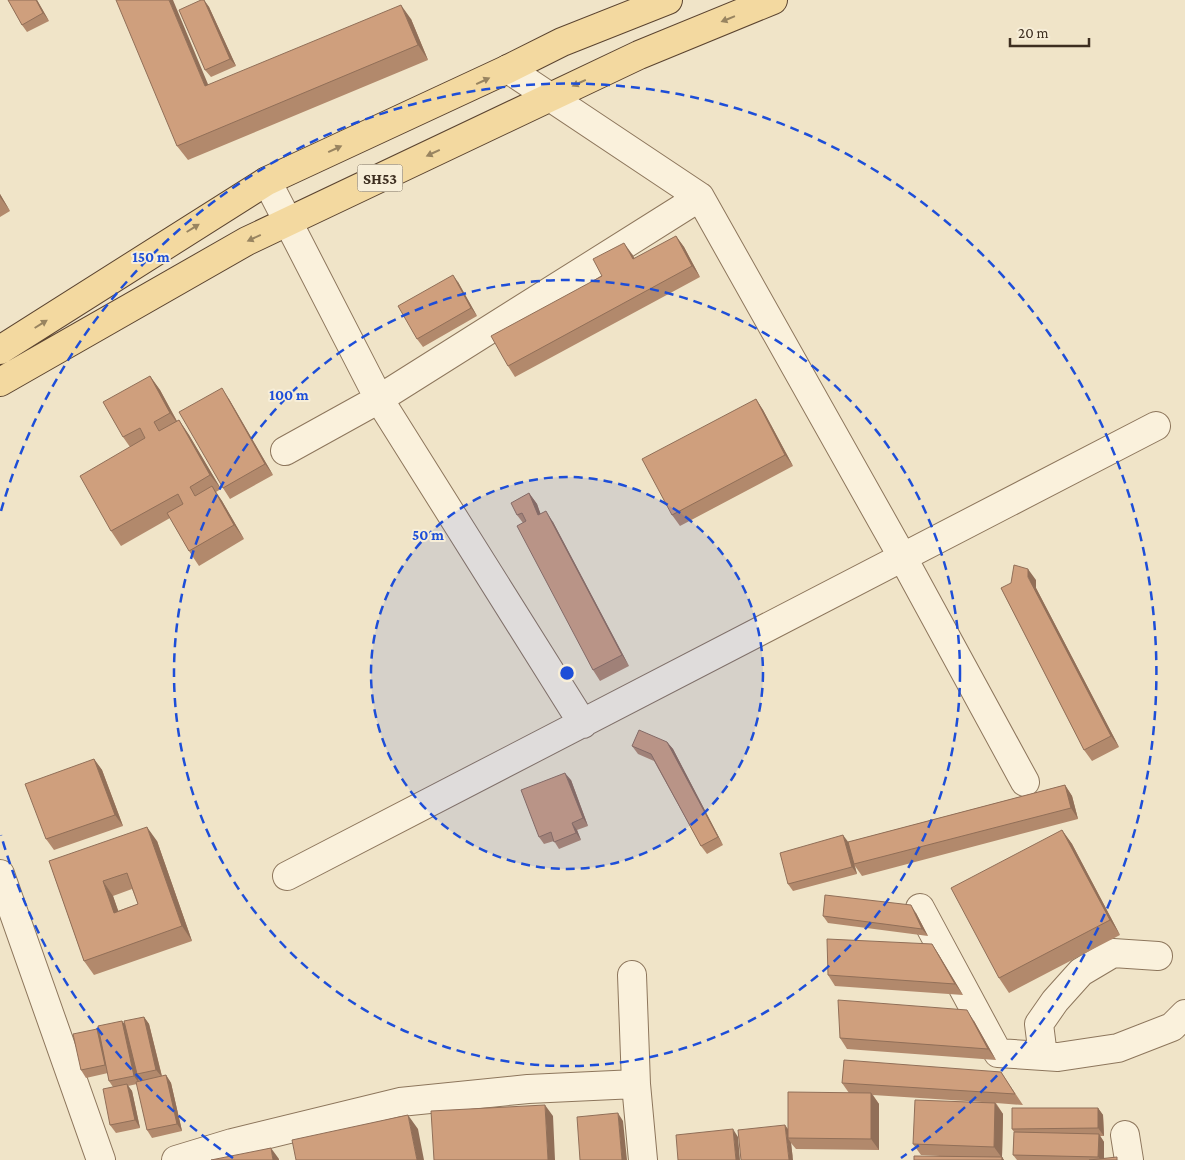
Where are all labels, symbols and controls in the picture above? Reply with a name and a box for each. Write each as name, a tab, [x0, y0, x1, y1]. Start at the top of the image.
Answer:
one-way arrow	[721, 15, 735, 23]
scale bar	[1010, 15, 1089, 47]
text: 20 m	[1018, 25, 1049, 41]
one-way arrow	[475, 77, 490, 85]
one-way arrow	[572, 80, 586, 88]
one-way arrow	[328, 145, 342, 153]
one-way arrow	[425, 149, 440, 157]
road number: SH53	[358, 164, 402, 192]
one-way arrow	[187, 223, 200, 232]
one-way arrow	[247, 234, 261, 242]
text: 150 m	[132, 249, 170, 265]
one-way arrow	[35, 319, 48, 329]
text: 100 m	[269, 387, 309, 403]
text: 50 m	[412, 527, 444, 543]
centre of rings	[558, 664, 576, 682]

